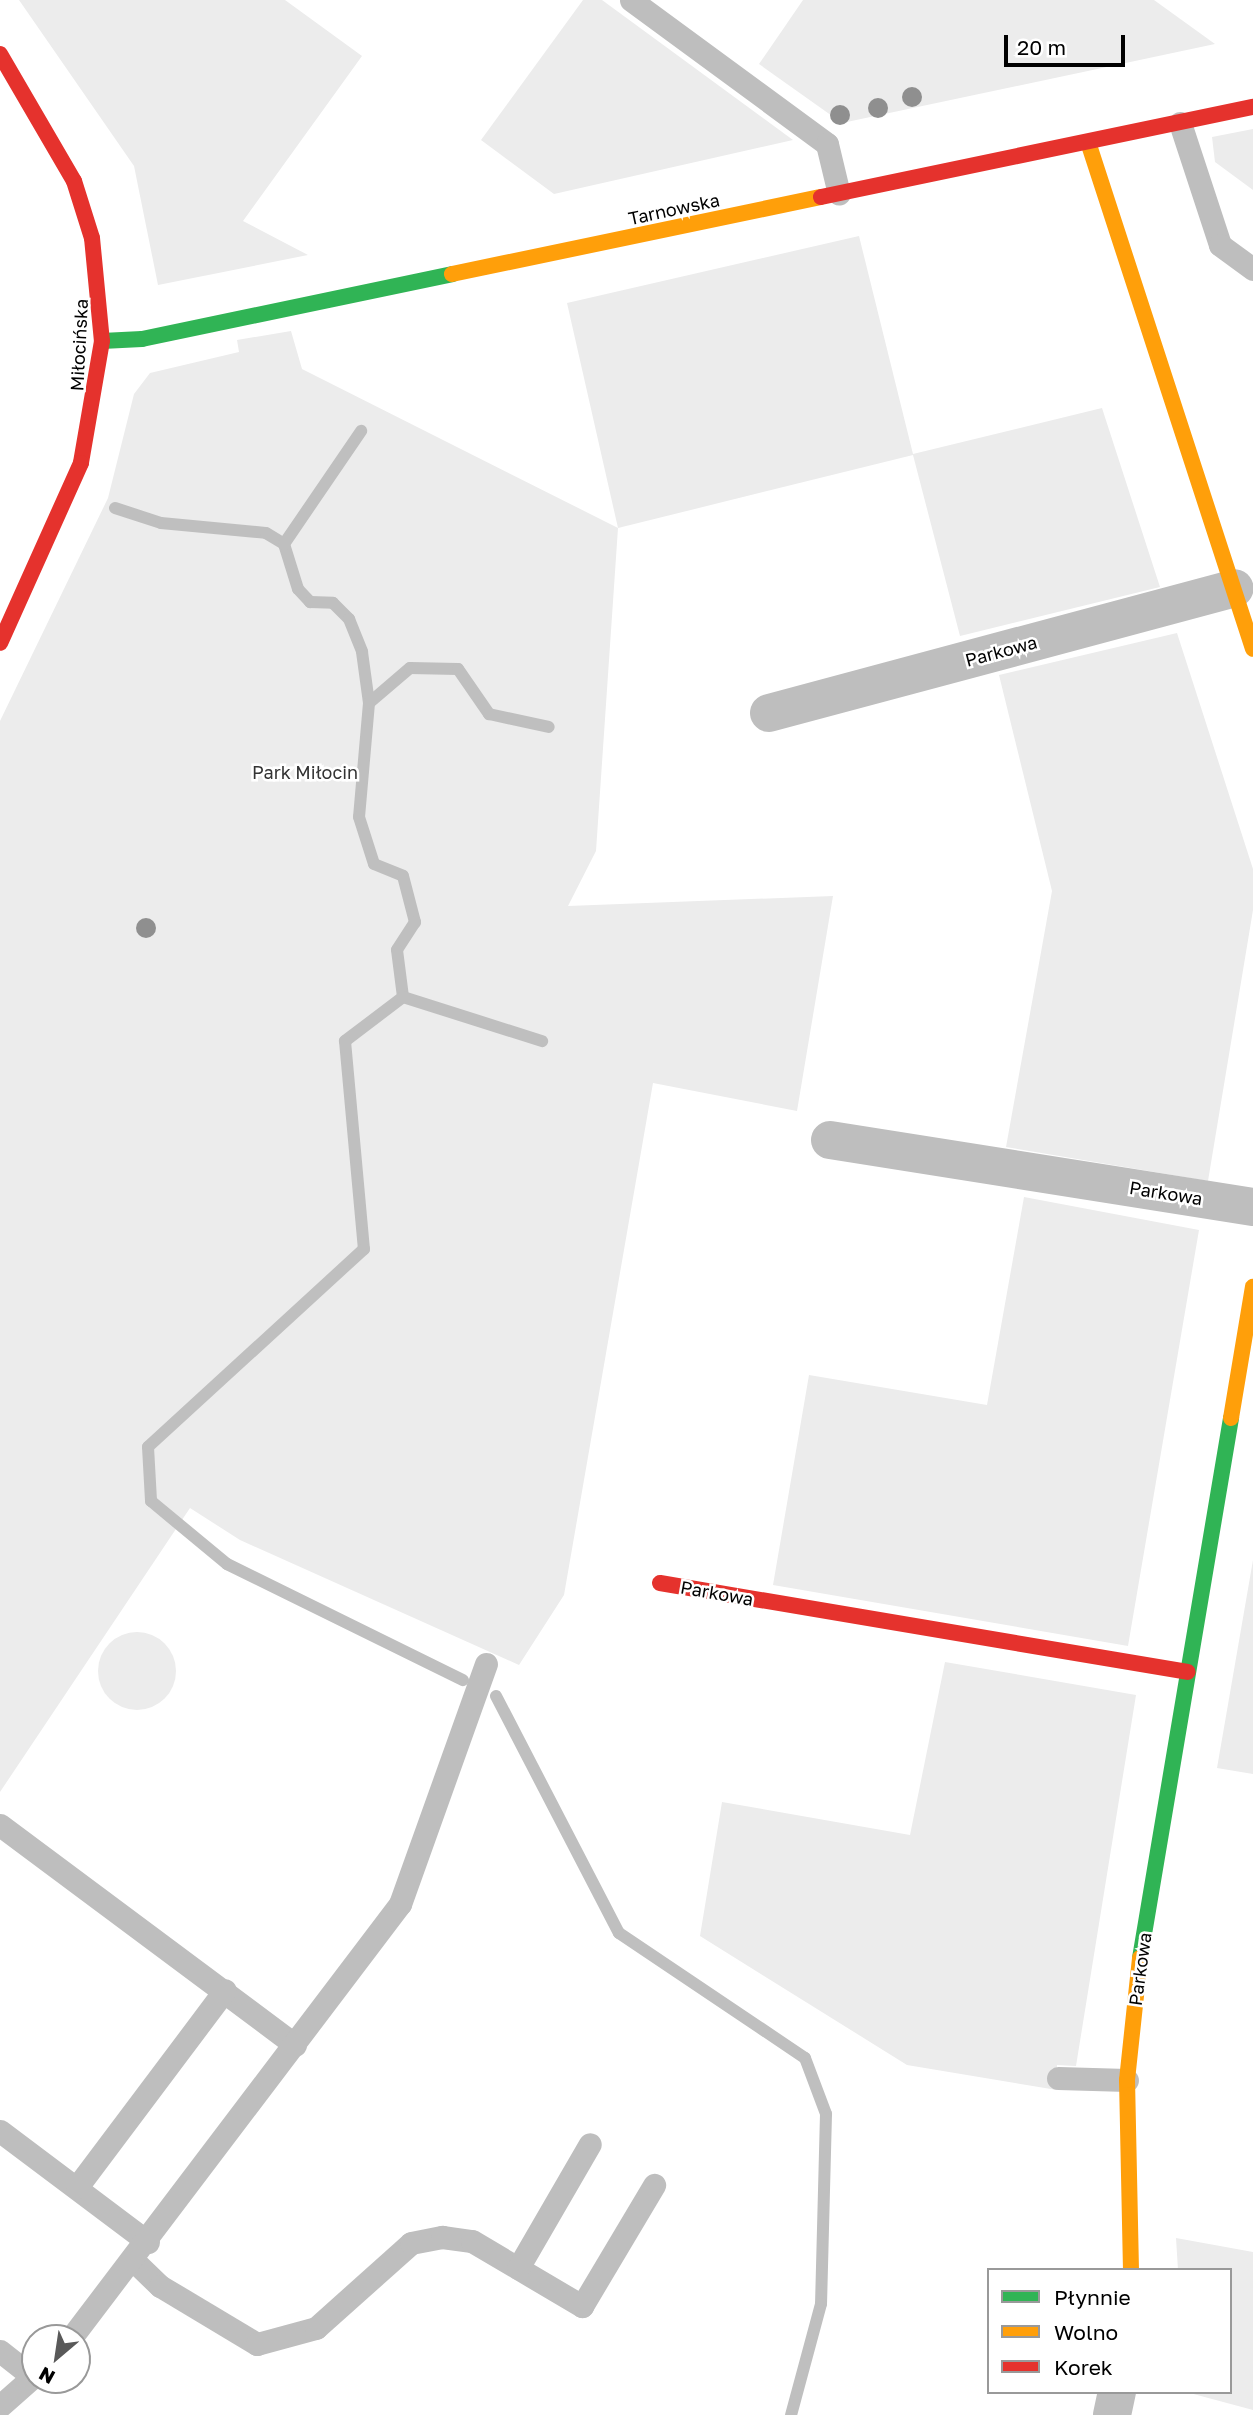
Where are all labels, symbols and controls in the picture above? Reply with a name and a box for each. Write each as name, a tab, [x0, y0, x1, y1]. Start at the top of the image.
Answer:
scale bar	[1008, 21, 1129, 65]
text: 20 m	[1017, 34, 1066, 60]
street label: Tarnowska	[626, 189, 722, 229]
street label: Miłocińska	[66, 298, 92, 392]
street label: Parkowa	[963, 631, 1039, 671]
park label: Park Miłocin	[252, 761, 358, 783]
street label: Parkowa	[1128, 1177, 1204, 1209]
street label: Parkowa	[679, 1576, 755, 1610]
street label: Parkowa	[1124, 1931, 1156, 2007]
legend	[987, 2268, 1232, 2394]
text: Płynnie	[1054, 2284, 1131, 2310]
text: Wolno	[1054, 2319, 1118, 2345]
north arrow	[21, 2324, 91, 2394]
text: Korek	[1054, 2354, 1113, 2380]
text: N	[35, 2362, 58, 2390]

